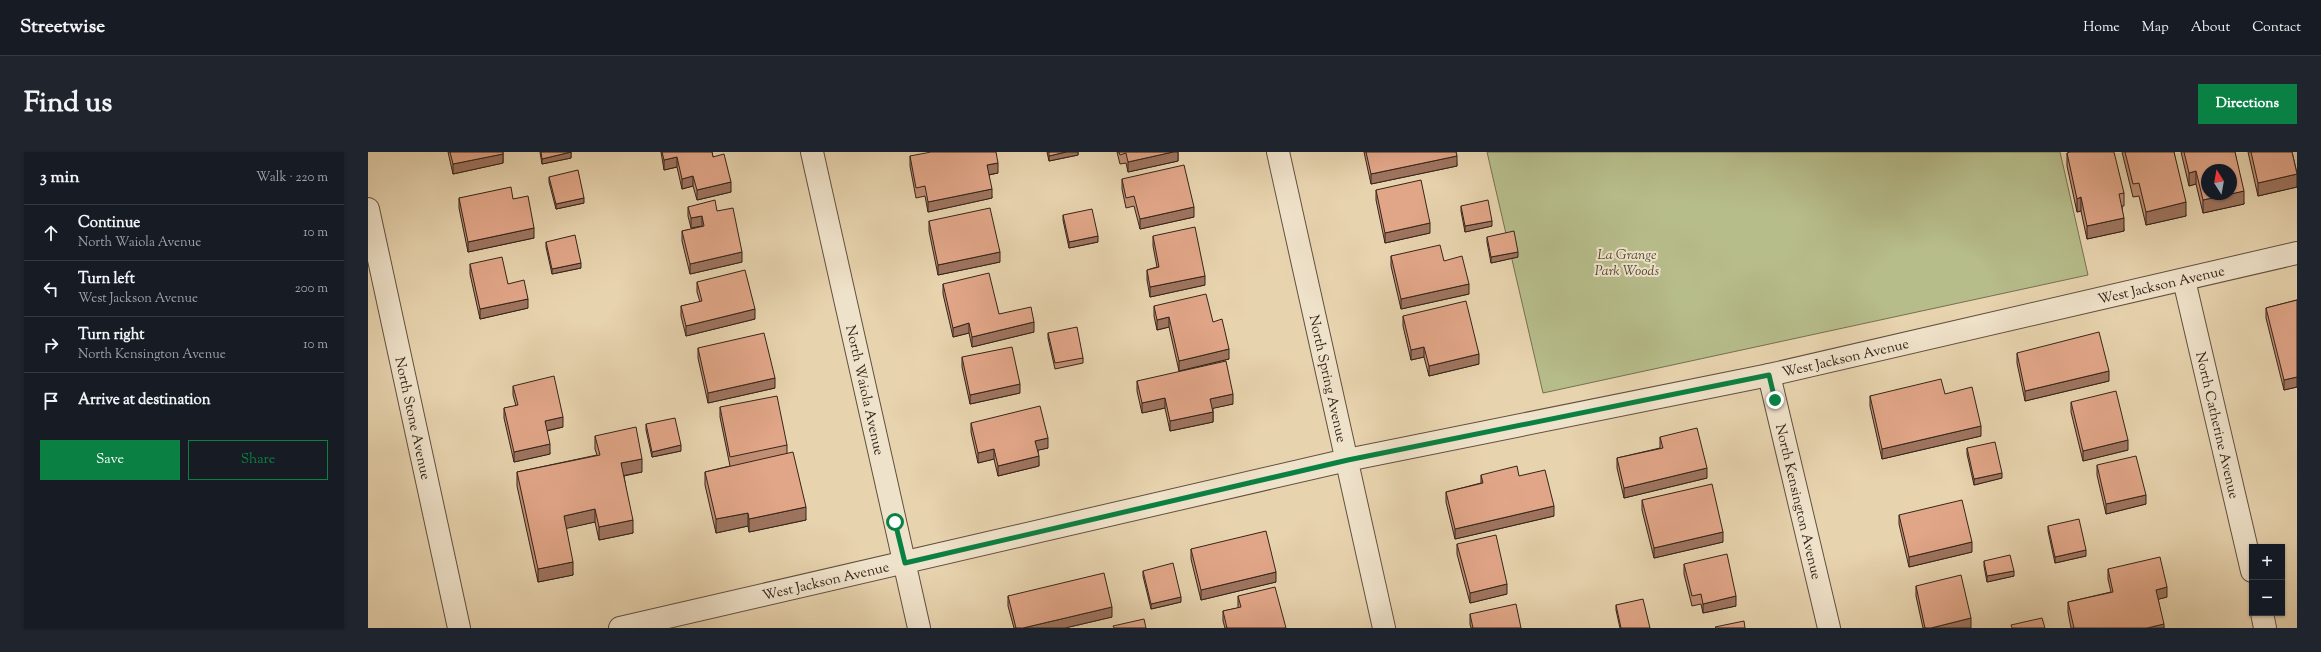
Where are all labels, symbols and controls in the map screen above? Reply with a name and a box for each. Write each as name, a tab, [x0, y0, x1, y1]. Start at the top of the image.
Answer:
text: Streetwise	[20, 14, 105, 41]
text: Home	[2083, 18, 2120, 38]
text: Map	[2142, 18, 2169, 38]
text: About	[2191, 18, 2230, 38]
text: Contact	[2252, 18, 2301, 38]
text: Find us	[24, 84, 112, 124]
button: Directions	[2198, 84, 2297, 124]
north arrow	[2201, 164, 2237, 200]
text: 3 min	[40, 166, 79, 190]
text: Walk · 220 m	[256, 169, 328, 187]
text: Continue	[78, 213, 140, 234]
icon: ahead	[40, 222, 62, 244]
text: 10 m	[303, 224, 328, 242]
text: North Waiola Avenue	[78, 234, 201, 252]
park label: La Grange Park Woods	[1595, 246, 1660, 282]
street label: West Jackson Avenue	[2096, 262, 2227, 311]
text: Turn left	[78, 269, 135, 290]
icon: left	[40, 278, 62, 300]
text: 200 m	[295, 280, 328, 298]
text: West Jackson Avenue	[78, 290, 198, 308]
street label: North Spring Avenue	[1303, 313, 1350, 445]
street label: North Waiola Avenue	[839, 324, 888, 457]
text: Turn right	[78, 325, 144, 346]
icon: right	[40, 334, 62, 356]
street label: West Jackson Avenue	[1780, 335, 1911, 384]
text: 10 m	[303, 336, 328, 354]
text: North Kensington Avenue	[78, 346, 226, 364]
street label: North Catherine Avenue	[2189, 350, 2243, 501]
street label: North Stone Avenue	[388, 355, 435, 482]
icon: arrive	[40, 390, 62, 412]
text: Arrive at destination	[78, 390, 211, 411]
route end	[1766, 391, 1784, 409]
street label: North Kensington Avenue	[1769, 422, 1825, 582]
button: Save	[40, 440, 180, 480]
button: Share	[188, 440, 328, 480]
route start	[886, 513, 904, 531]
map controls	[2249, 544, 2285, 616]
button: +	[2249, 544, 2285, 580]
street label: West Jackson Avenue	[761, 558, 891, 607]
button: −	[2249, 580, 2285, 616]

